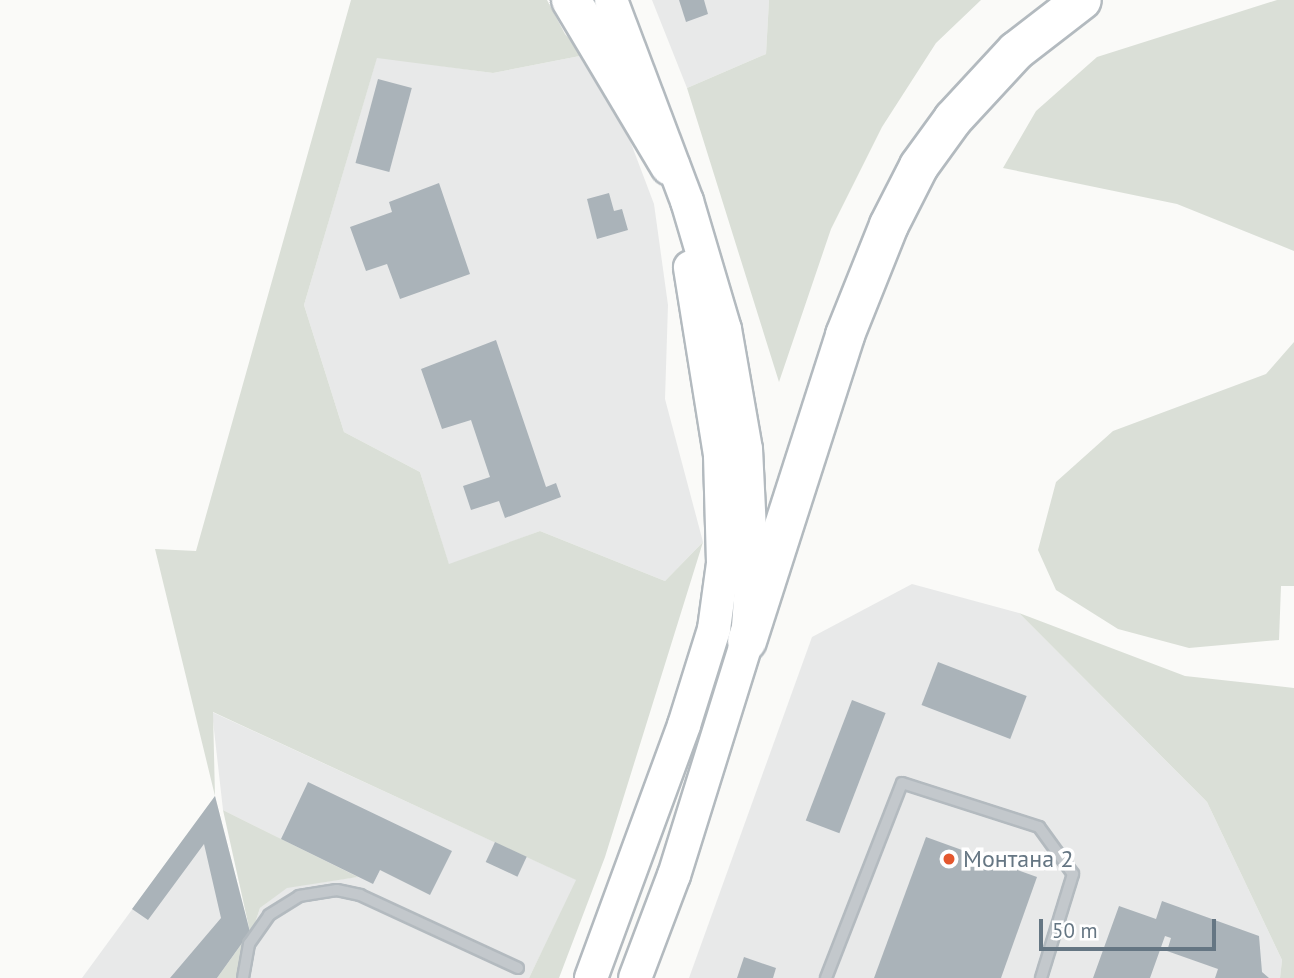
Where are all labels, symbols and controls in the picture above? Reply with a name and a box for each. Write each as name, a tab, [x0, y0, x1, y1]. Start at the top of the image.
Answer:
place label: Монтана 2	[963, 845, 1074, 873]
marker: Монтана 2	[941, 851, 957, 867]
scale bar	[1042, 904, 1219, 948]
text: 50 m	[1052, 917, 1098, 944]

